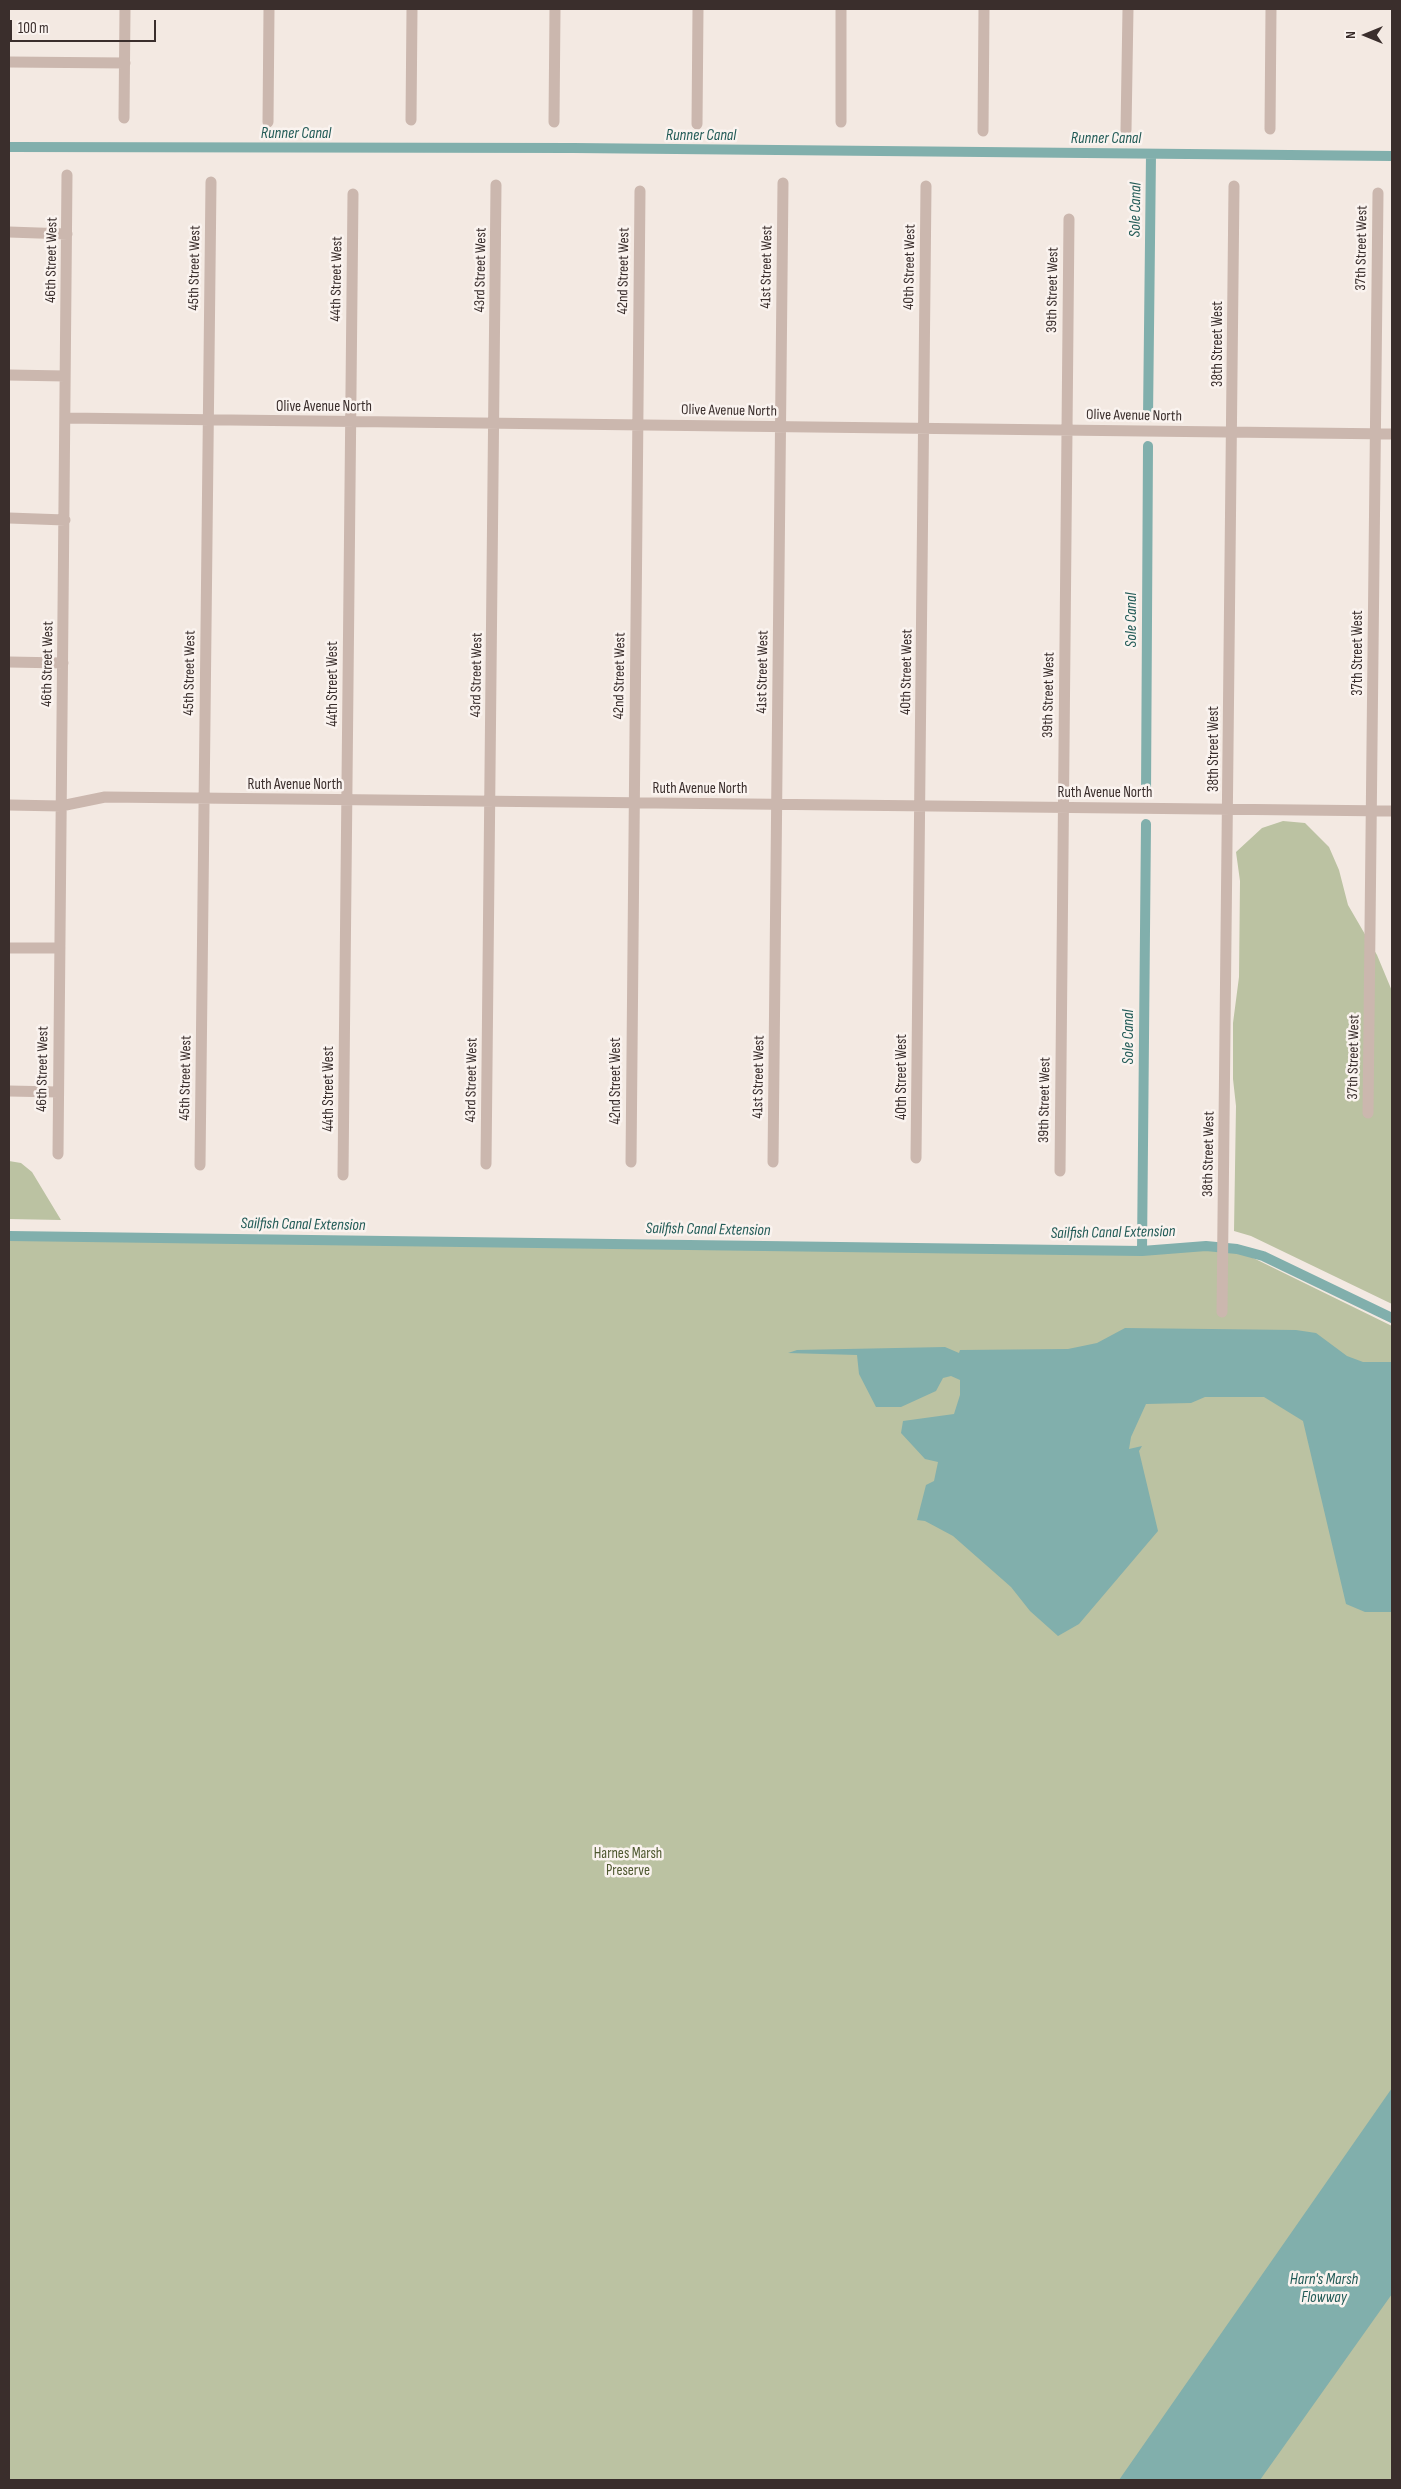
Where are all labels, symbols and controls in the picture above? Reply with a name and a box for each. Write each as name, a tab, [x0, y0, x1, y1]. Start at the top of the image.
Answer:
scale bar	[12, 10, 159, 42]
north arrow	[1341, 10, 1391, 60]
text: 100 m	[18, 19, 49, 38]
text: N	[1342, 31, 1359, 39]
water label: Runner Canal	[261, 124, 331, 144]
water label: Runner Canal	[666, 126, 736, 146]
water label: Runner Canal	[1071, 129, 1141, 149]
water label: Sole Canal	[1126, 182, 1146, 238]
street label: 37th Street West	[1352, 205, 1372, 291]
street label: 46th Street West	[42, 217, 62, 303]
street label: 40th Street West	[900, 224, 920, 310]
street label: 45th Street West	[185, 225, 205, 311]
street label: 41st Street West	[757, 225, 777, 309]
street label: 43rd Street West	[471, 227, 491, 313]
street label: 42nd Street West	[614, 227, 634, 315]
street label: 44th Street West	[327, 236, 347, 322]
street label: 39th Street West	[1043, 247, 1063, 333]
street label: 38th Street West	[1209, 301, 1227, 387]
street label: Olive Avenue North	[276, 398, 372, 416]
street label: Olive Avenue North	[681, 401, 777, 421]
street label: Olive Avenue North	[1086, 406, 1182, 426]
water label: Sole Canal	[1122, 593, 1142, 647]
street label: 37th Street West	[1349, 610, 1367, 696]
street label: 46th Street West	[38, 621, 58, 707]
street label: 40th Street West	[897, 629, 917, 715]
street label: 45th Street West	[180, 630, 200, 716]
street label: 41st Street West	[753, 630, 773, 714]
street label: 43rd Street West	[467, 632, 487, 718]
street label: 42nd Street West	[610, 632, 630, 720]
street label: 44th Street West	[324, 641, 342, 727]
street label: 39th Street West	[1039, 652, 1059, 738]
street label: 38th Street West	[1205, 706, 1223, 792]
street label: Ruth Avenue North	[248, 776, 342, 794]
street label: Ruth Avenue North	[653, 780, 747, 798]
street label: Ruth Avenue North	[1058, 784, 1152, 802]
water label: Sole Canal	[1119, 1010, 1139, 1064]
street label: 37th Street West	[1344, 1014, 1364, 1100]
street label: 46th Street West	[33, 1026, 53, 1112]
street label: 40th Street West	[893, 1034, 911, 1120]
street label: 45th Street West	[176, 1035, 196, 1121]
street label: 41st Street West	[749, 1035, 769, 1119]
street label: 43rd Street West	[462, 1037, 482, 1123]
street label: 42nd Street West	[607, 1037, 625, 1125]
street label: 44th Street West	[320, 1046, 338, 1132]
street label: 39th Street West	[1035, 1057, 1055, 1143]
street label: 38th Street West	[1199, 1111, 1219, 1197]
water label: Sailfish Canal Extension	[240, 1214, 366, 1236]
water label: Sailfish Canal Extension	[645, 1219, 771, 1241]
water label: Sailfish Canal Extension	[1050, 1222, 1176, 1244]
park label: Harnes Marsh Preserve	[594, 1845, 662, 1880]
water label: Harn's Marsh Flowway	[1290, 2270, 1358, 2308]

